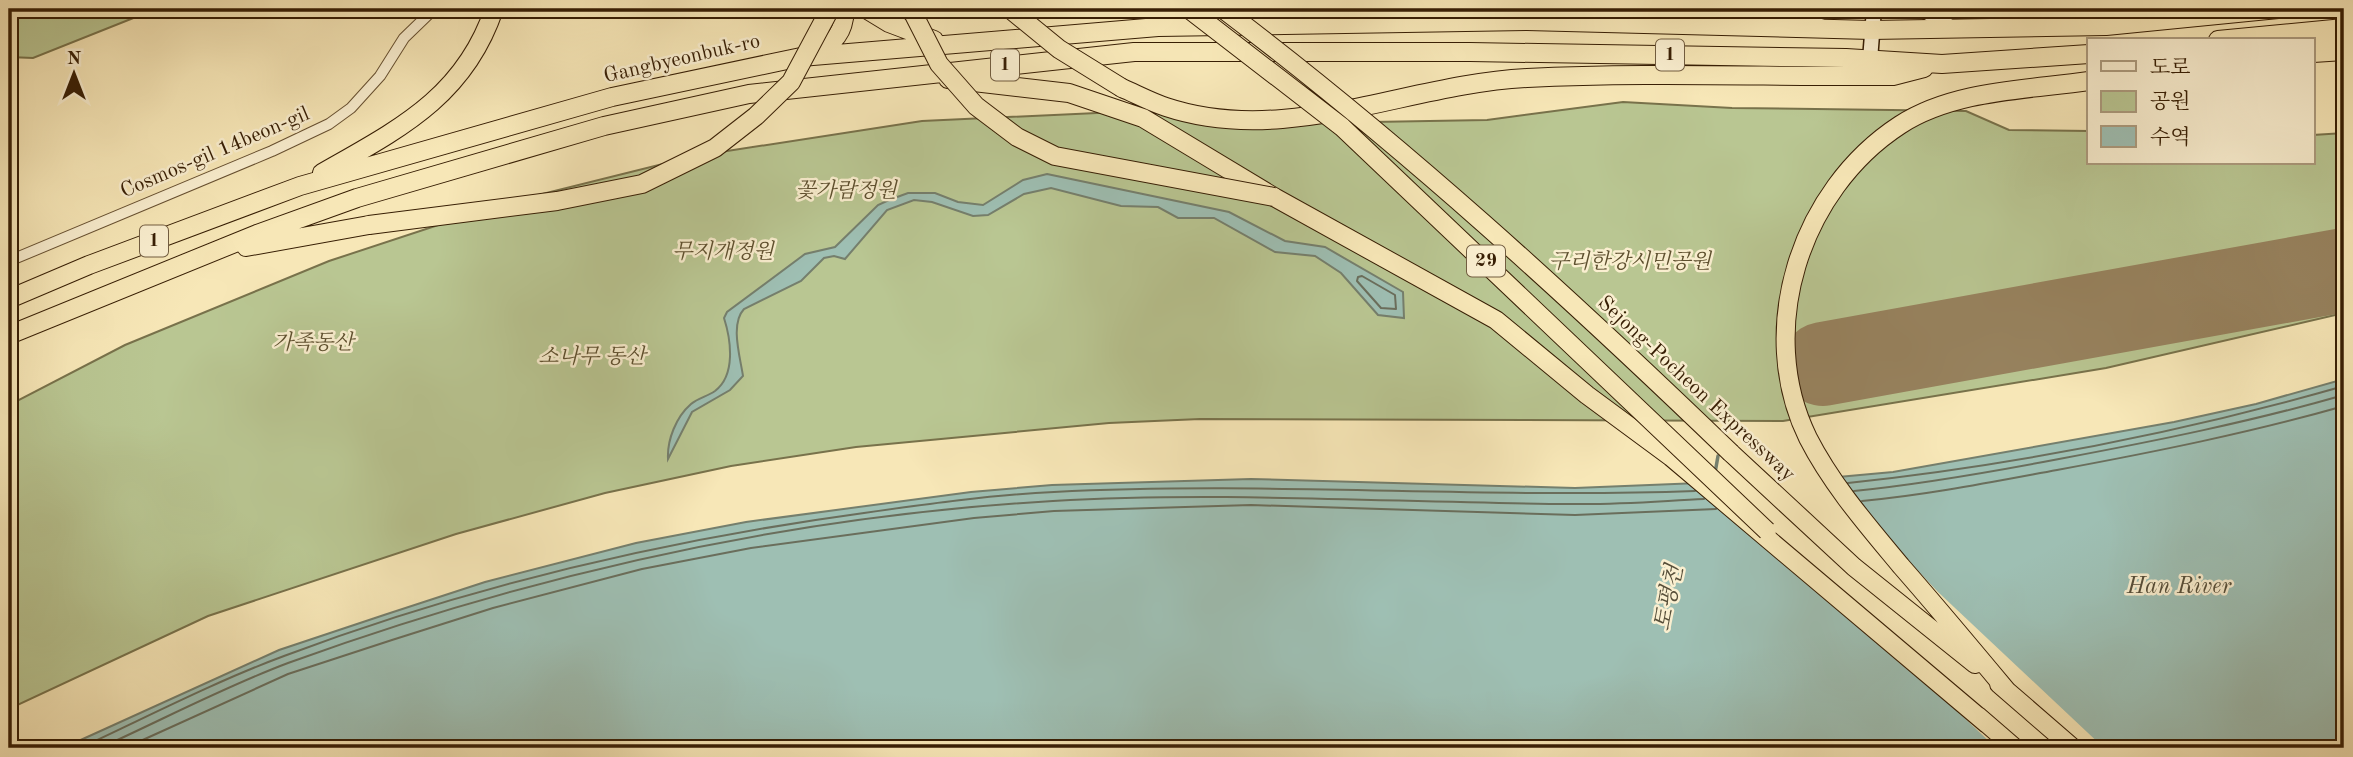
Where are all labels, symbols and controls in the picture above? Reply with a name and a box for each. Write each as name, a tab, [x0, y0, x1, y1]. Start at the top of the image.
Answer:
street label: Gangbyeonbuk-ro	[602, 31, 762, 87]
north arrow	[38, 38, 108, 108]
legend	[2087, 38, 2314, 164]
road number: 1	[1656, 40, 1684, 70]
text: N	[67, 50, 82, 69]
road number: 1	[991, 50, 1019, 80]
text: 도로	[2150, 57, 2191, 79]
text: 공원	[2150, 90, 2191, 113]
street label: Cosmos-gil 14beon-gil	[117, 104, 313, 202]
text: 수역	[2150, 126, 2191, 149]
park label: 꽃가람정원	[795, 179, 898, 202]
road number: 1	[140, 226, 168, 256]
park label: 무지개정원	[672, 240, 775, 263]
road number: 29	[1467, 246, 1505, 276]
park label: 구리한강시민공원	[1549, 250, 1713, 273]
street label: Sejong-Pocheon Expressway	[1593, 292, 1799, 486]
park label: 가족동산	[272, 331, 356, 354]
park label: 소나무 동산	[538, 345, 648, 368]
water label: 토평천	[1649, 561, 1688, 633]
water label: Han River	[2126, 575, 2232, 598]

